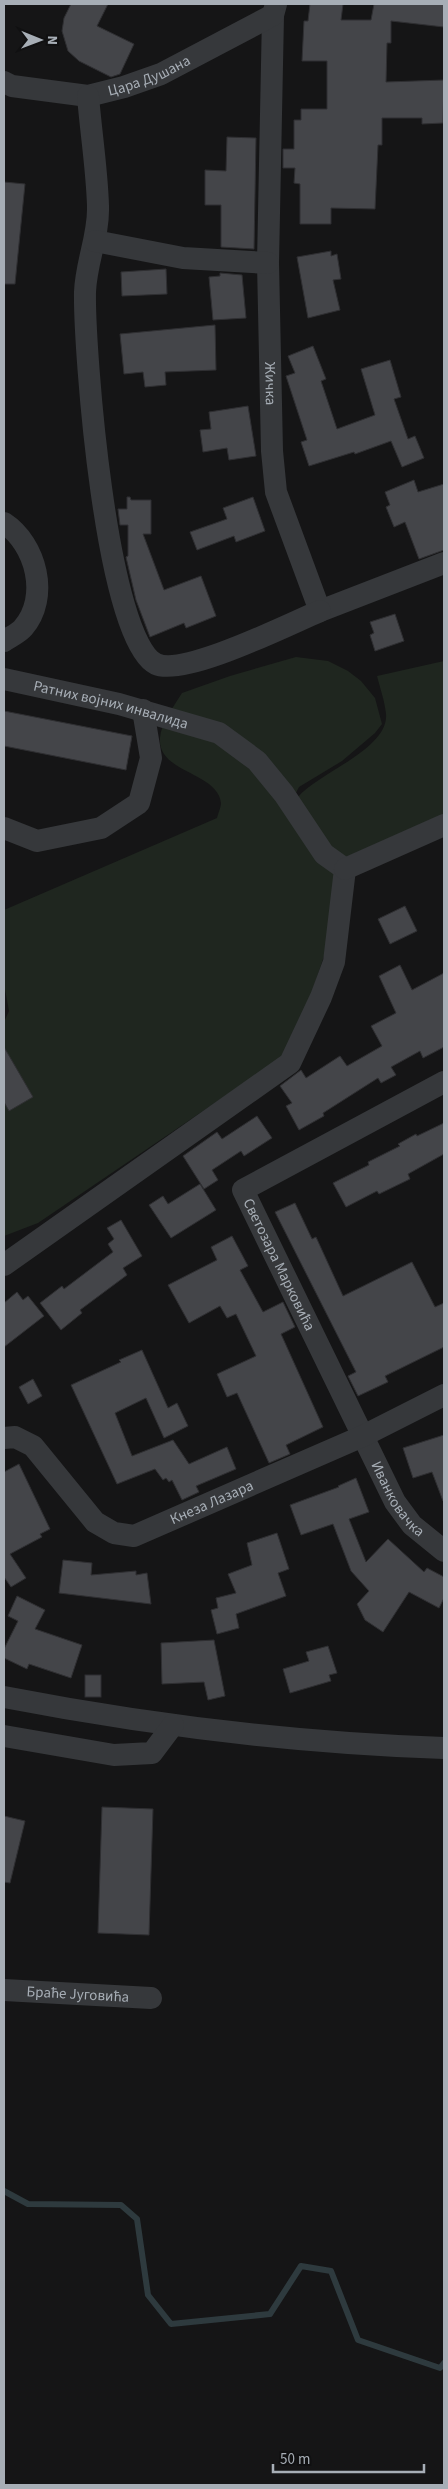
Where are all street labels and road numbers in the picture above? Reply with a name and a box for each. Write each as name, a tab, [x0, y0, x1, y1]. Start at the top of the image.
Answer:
street label: Цара Душана	[105, 50, 194, 101]
street label: Жичка	[260, 362, 282, 405]
street label: Ратних војних инвалида	[32, 675, 191, 734]
street label: Светозара Марковића	[238, 1195, 320, 1334]
street label: Иванковачка	[366, 1457, 429, 1542]
street label: Кнеза Лазара	[166, 1475, 257, 1530]
street label: Браће Југовића	[26, 1981, 130, 2007]

